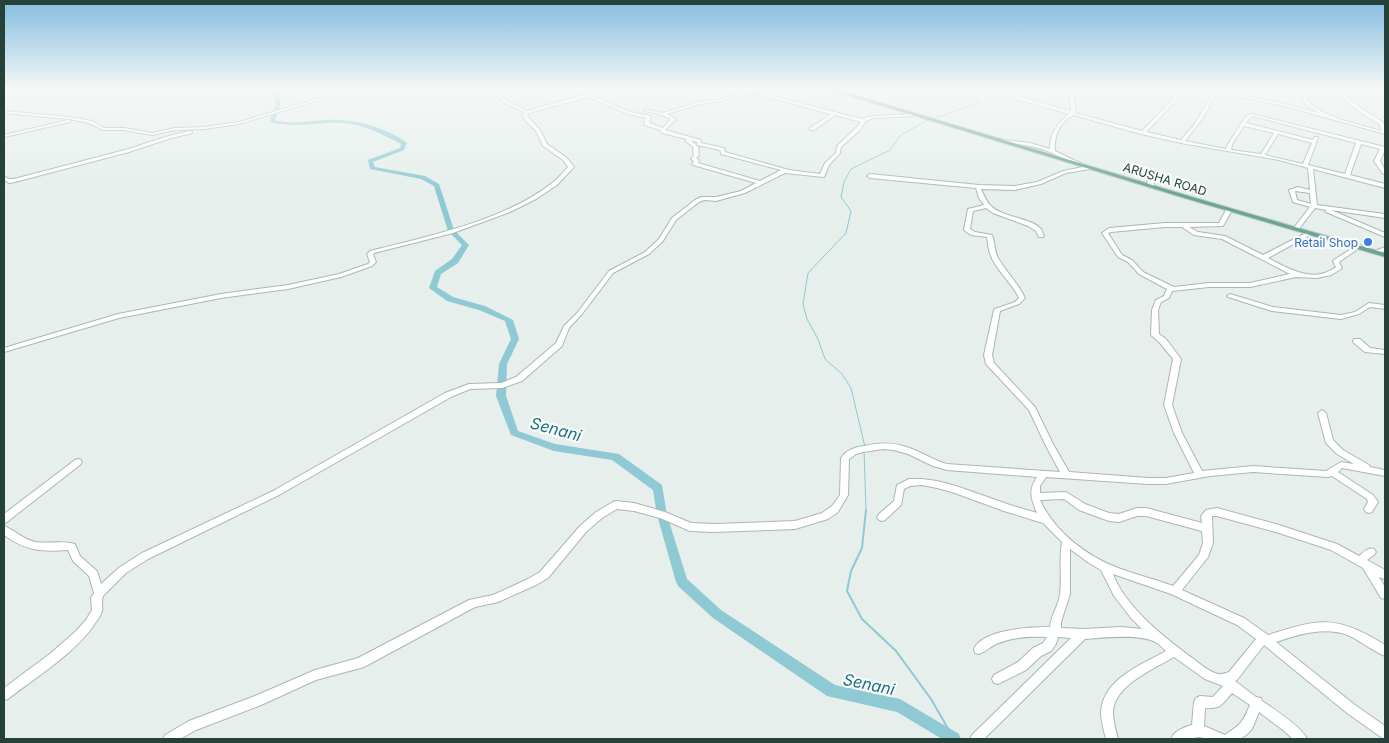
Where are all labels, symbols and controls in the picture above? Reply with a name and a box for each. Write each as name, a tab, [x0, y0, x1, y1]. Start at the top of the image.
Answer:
street label: ARUSHA ROAD	[1121, 159, 1209, 199]
place label: Retail Shop	[1294, 235, 1358, 250]
marker: Retail Shop	[1362, 236, 1374, 248]
water label: Senani	[528, 413, 585, 446]
water label: Senani	[841, 669, 898, 699]

